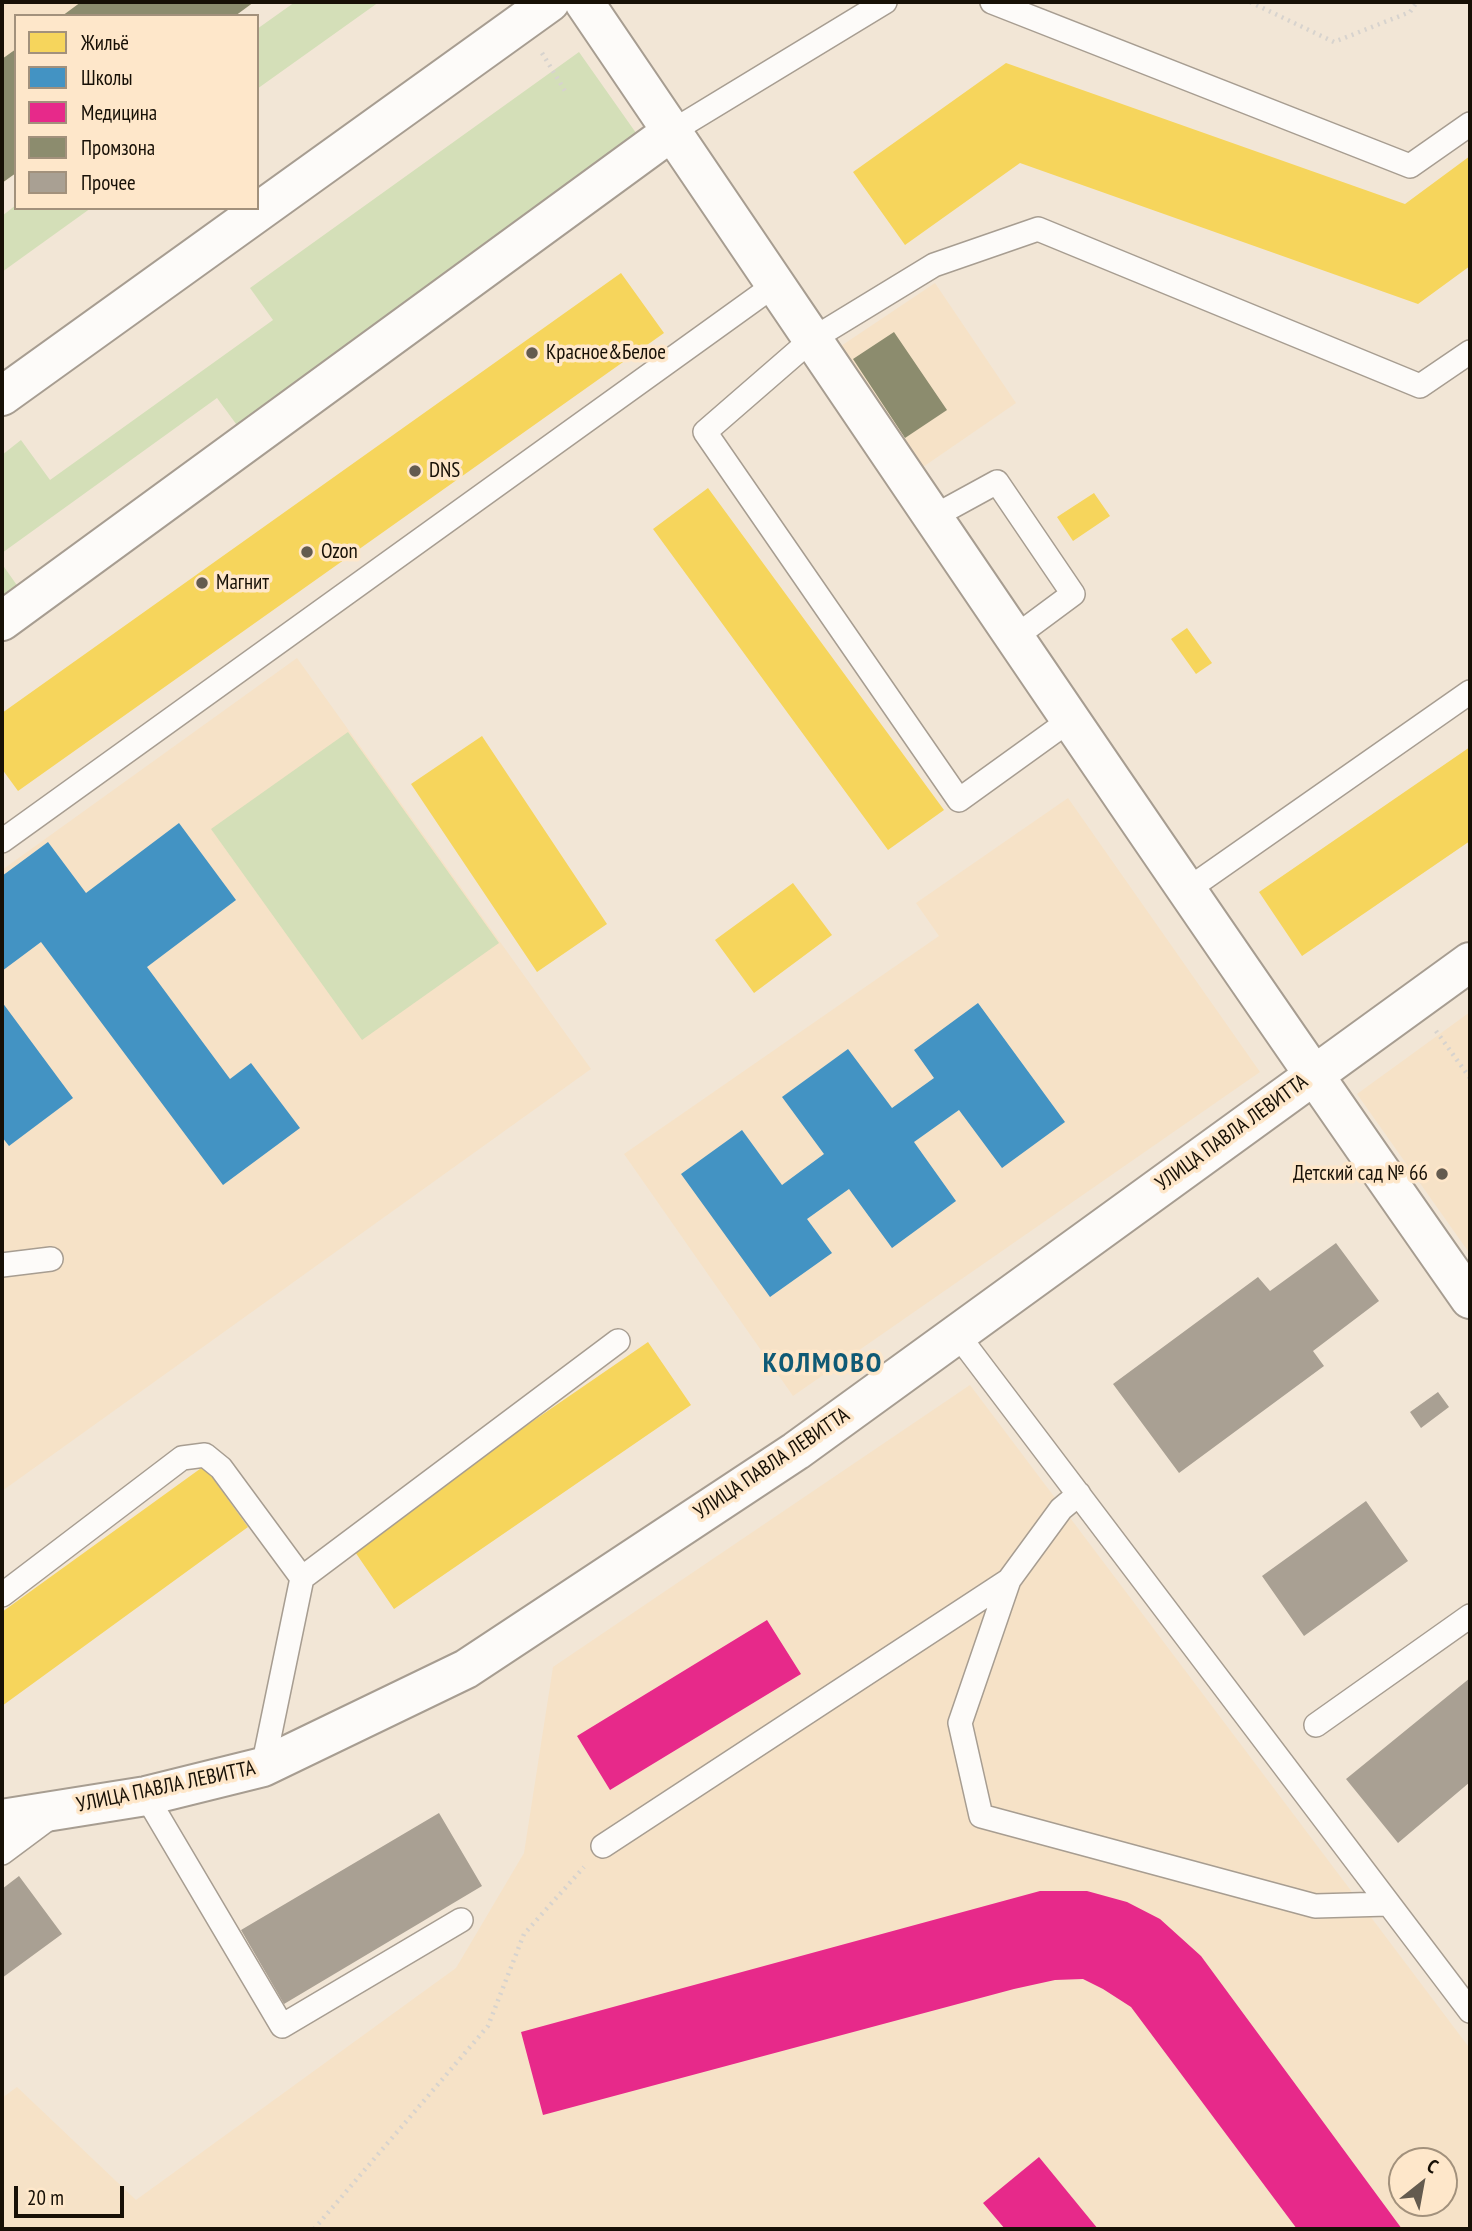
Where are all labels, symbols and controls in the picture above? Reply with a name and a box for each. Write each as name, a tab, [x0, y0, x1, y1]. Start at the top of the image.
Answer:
legend	[14, 14, 259, 210]
text: Жильё	[81, 29, 129, 56]
text: Школы	[81, 64, 133, 91]
text: Медицина	[81, 99, 157, 126]
text: Промзона	[81, 134, 155, 161]
text: Прочее	[81, 169, 136, 196]
place label: Красное&Белое	[546, 340, 666, 366]
marker: Красное&Белое	[524, 345, 540, 361]
place label: DNS	[429, 458, 460, 484]
marker: DNS	[407, 463, 423, 479]
place label: Ozon	[321, 539, 358, 565]
marker: Ozon	[299, 544, 315, 560]
place label: Магнит	[216, 570, 269, 596]
marker: Магнит	[194, 575, 210, 591]
street label: УЛИЦА ПАВЛА ЛЕВИТТА	[1151, 1069, 1313, 1197]
place label: Детский сад № 66	[1293, 1161, 1428, 1187]
marker: Детский сад № 66	[1434, 1166, 1450, 1182]
district label: КОЛМОВО	[764, 1347, 882, 1381]
street label: УЛИЦА ПАВЛА ЛЕВИТТА	[690, 1403, 854, 1525]
street label: УЛИЦА ПАВЛА ЛЕВИТТА	[74, 1756, 258, 1818]
north arrow	[1388, 2147, 1458, 2217]
text: С	[1423, 2153, 1443, 2178]
scale bar	[18, 2172, 128, 2216]
text: 20 m	[27, 2184, 64, 2211]

